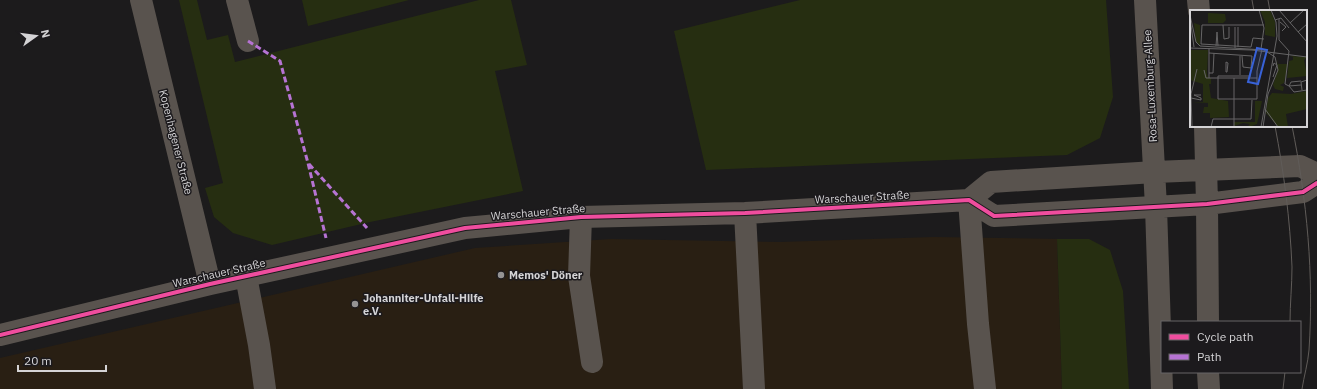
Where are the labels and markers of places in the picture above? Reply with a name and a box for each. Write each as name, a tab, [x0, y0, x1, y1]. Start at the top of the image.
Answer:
place label: Memos' Döner	[509, 268, 583, 282]
marker: Memos' Döner	[496, 270, 506, 280]
place label: Johanniter-Unfall-Hilfe e.V.	[363, 291, 484, 318]
marker: Johanniter-Unfall-Hilfe e.V.	[350, 299, 360, 309]

